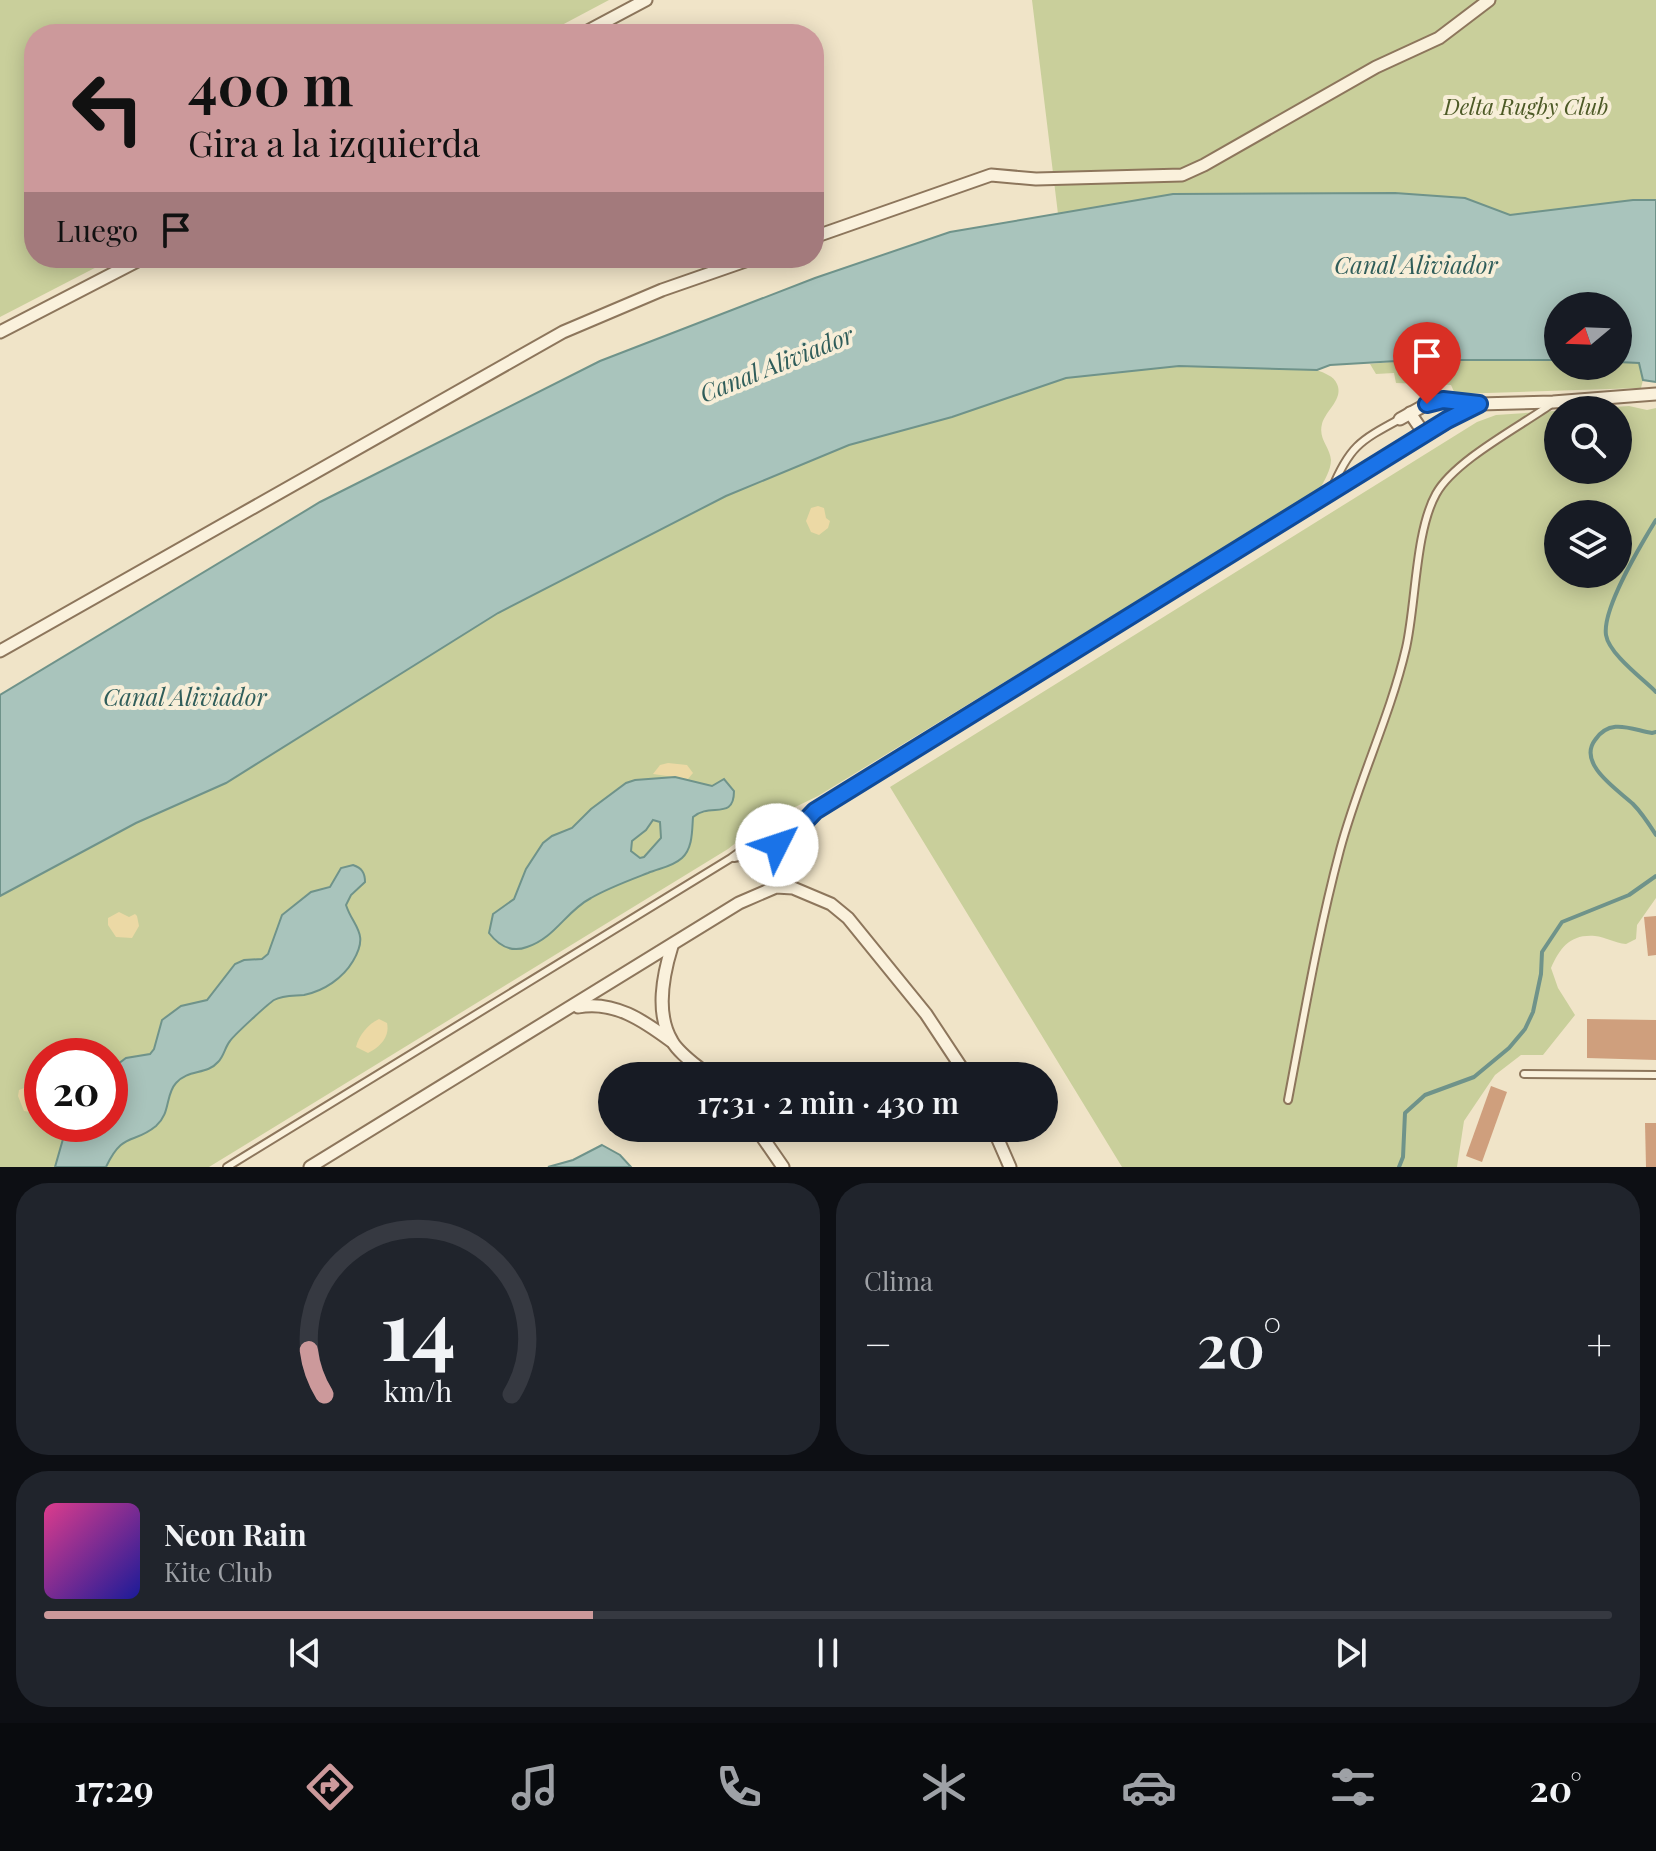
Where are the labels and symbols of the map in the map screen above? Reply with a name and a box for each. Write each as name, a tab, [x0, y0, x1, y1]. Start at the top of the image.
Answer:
park label: Delta Rugby Club	[1443, 91, 1608, 121]
water label: Canal Aliviador	[1334, 248, 1498, 280]
north arrow	[1544, 292, 1632, 380]
water label: Canal Aliviador	[694, 317, 858, 408]
pin	[1393, 322, 1461, 404]
water label: Canal Aliviador	[103, 680, 267, 712]
position arrow	[735, 803, 819, 887]
speed limit sign: 20	[24, 1038, 128, 1142]

